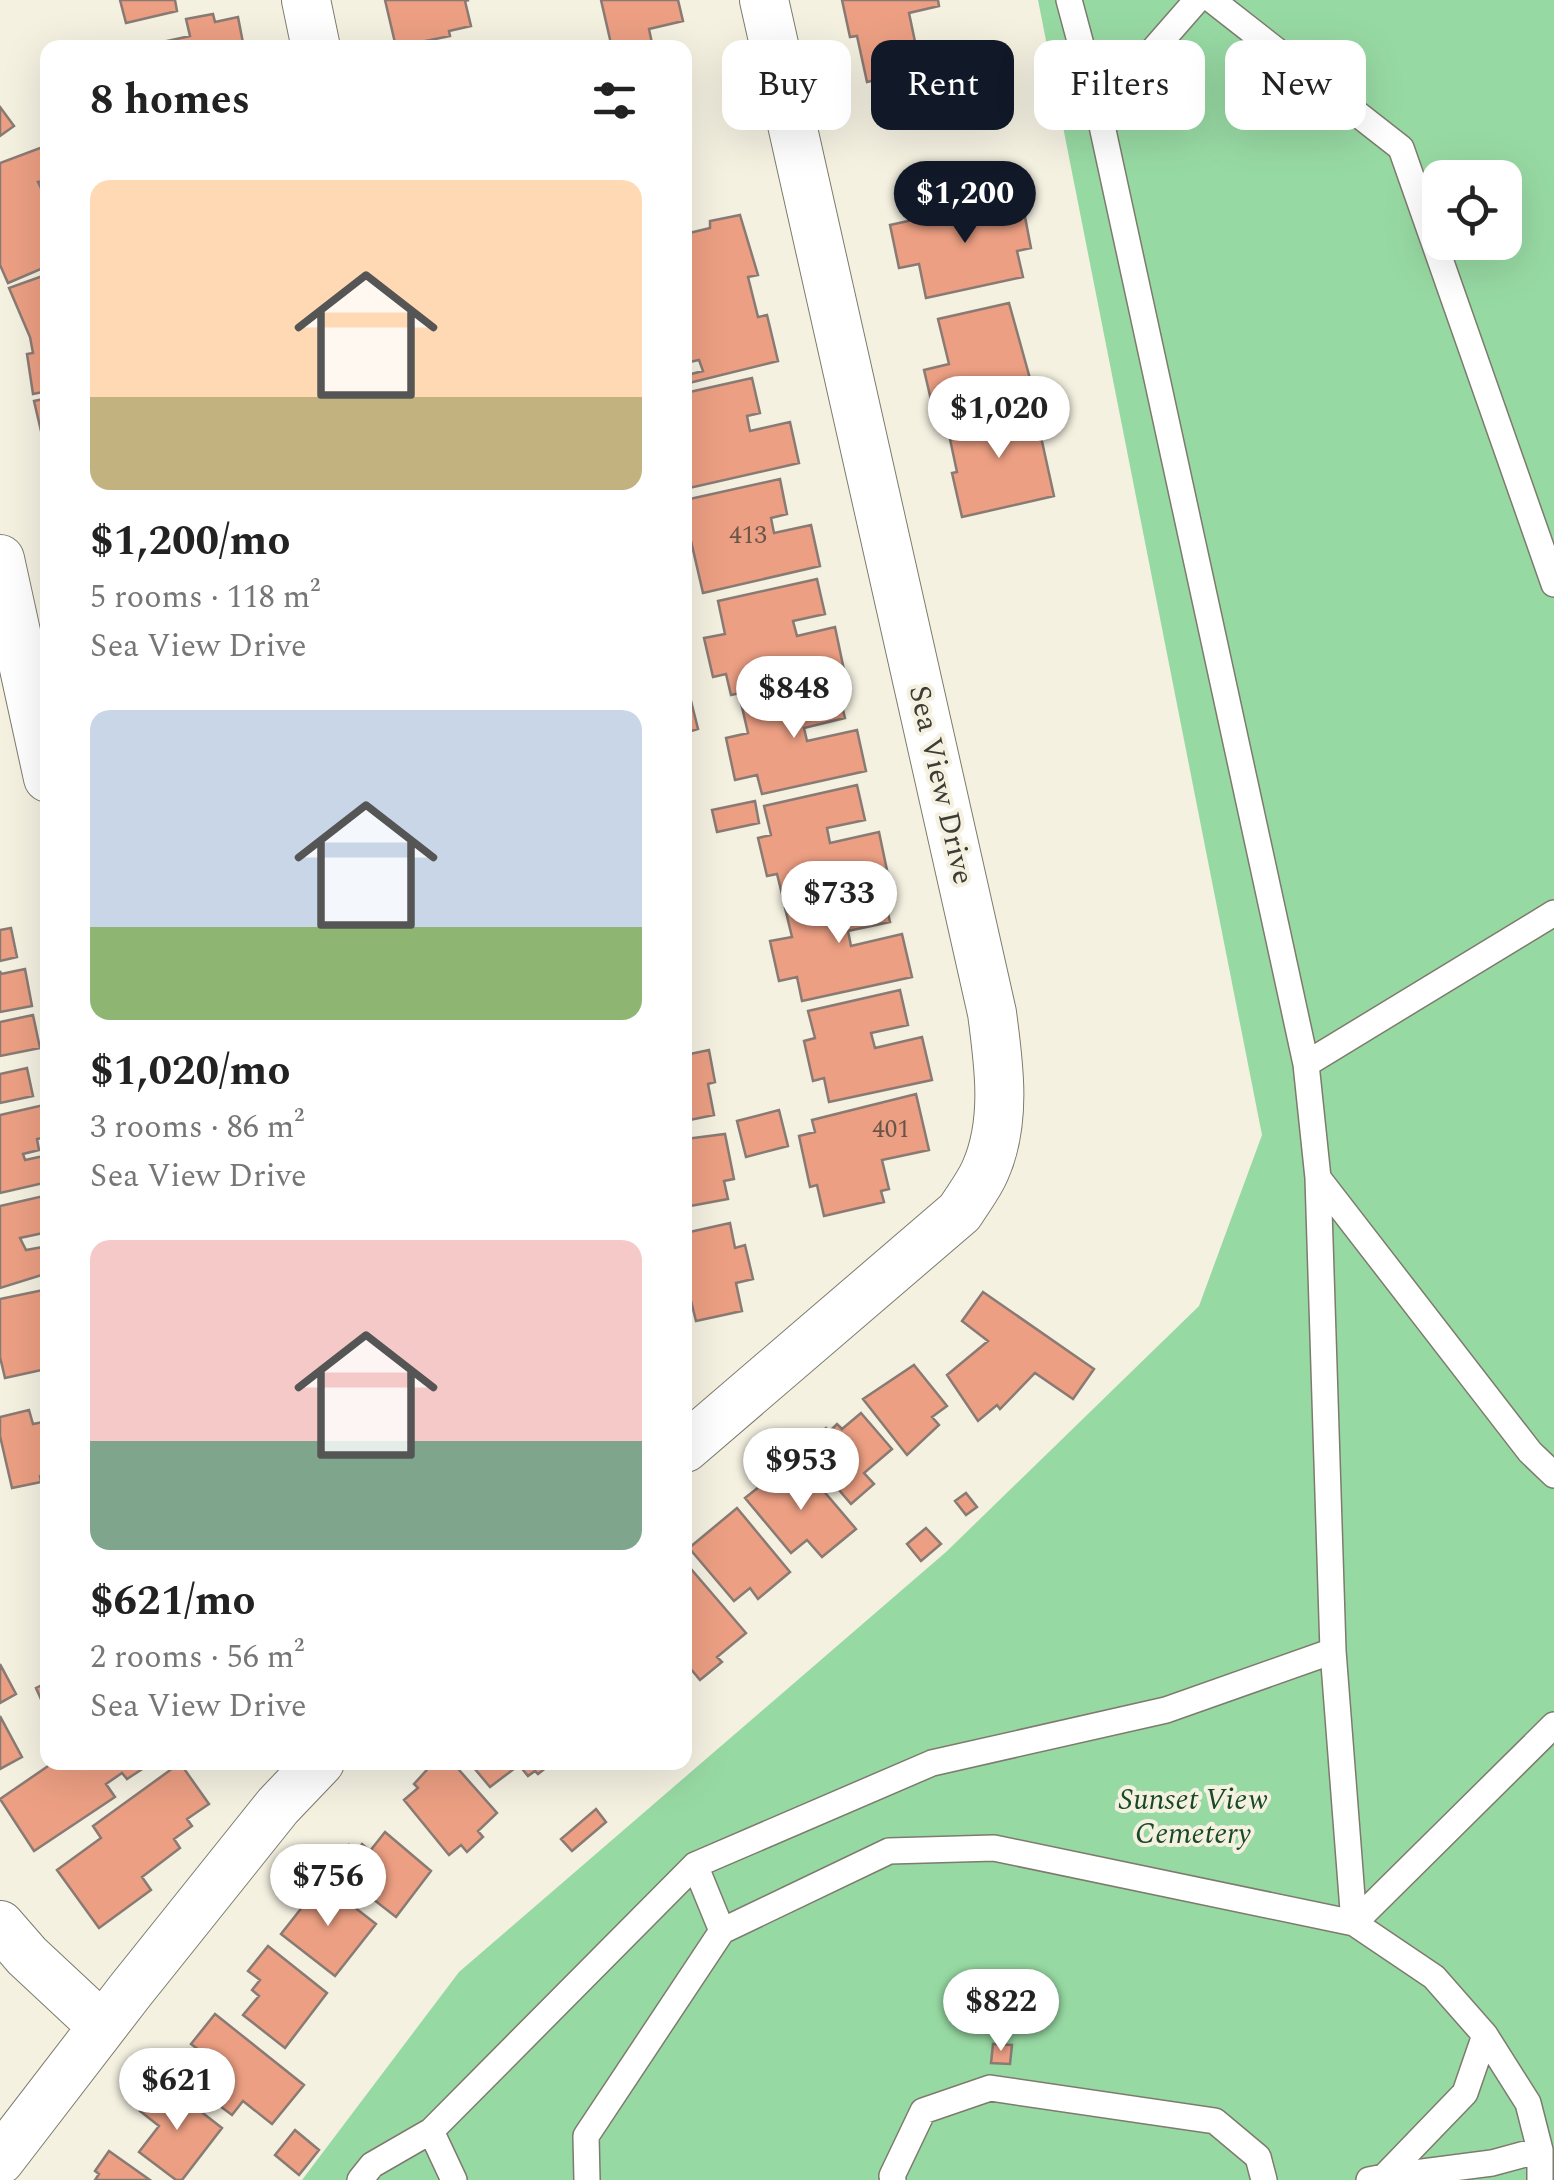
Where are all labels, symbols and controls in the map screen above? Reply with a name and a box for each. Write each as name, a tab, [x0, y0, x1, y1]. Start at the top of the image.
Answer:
chip: Buy	[722, 40, 851, 130]
chip: Rent	[871, 40, 1014, 130]
chip: Filters	[1034, 40, 1205, 130]
chip: New	[1225, 40, 1366, 130]
text: 8 homes	[90, 69, 250, 132]
icon: filters	[587, 73, 642, 128]
map controls	[1422, 160, 1522, 260]
button: locate	[1422, 160, 1522, 260]
pin: $1,200	[884, 161, 1046, 246]
text: $1,200	[916, 169, 1014, 218]
icon: home	[276, 245, 456, 425]
pin: $1,020	[918, 376, 1080, 461]
text: $1,020	[950, 384, 1048, 433]
text: $1,200/mo	[90, 510, 290, 573]
house number: 413	[729, 517, 767, 555]
text: 5 rooms · 118 m²	[90, 573, 320, 622]
text: Sea View Drive	[90, 622, 307, 671]
pin: $848	[735, 656, 853, 741]
text: $848	[758, 664, 830, 713]
street label: Sea View Drive	[896, 681, 986, 889]
icon: home	[276, 775, 456, 955]
pin: $733	[780, 861, 898, 946]
text: $733	[803, 869, 875, 918]
text: $1,020/mo	[90, 1040, 290, 1103]
text: 3 rooms · 86 m²	[90, 1103, 304, 1152]
house number: 401	[872, 1111, 910, 1149]
text: Sea View Drive	[90, 1152, 307, 1201]
icon: home	[276, 1305, 456, 1485]
pin: $953	[742, 1428, 860, 1513]
text: $953	[765, 1436, 837, 1485]
text: $621/mo	[90, 1570, 256, 1633]
text: 2 rooms · 56 m²	[90, 1633, 304, 1682]
text: Sea View Drive	[90, 1682, 307, 1731]
park label: Sunset View Cemetery	[1119, 1777, 1267, 1857]
pin: $756	[269, 1844, 387, 1929]
text: $756	[292, 1852, 364, 1901]
pin: $822	[942, 1969, 1060, 2054]
text: $822	[965, 1977, 1037, 2026]
pin: $621	[118, 2048, 236, 2133]
text: $621	[141, 2056, 213, 2105]

